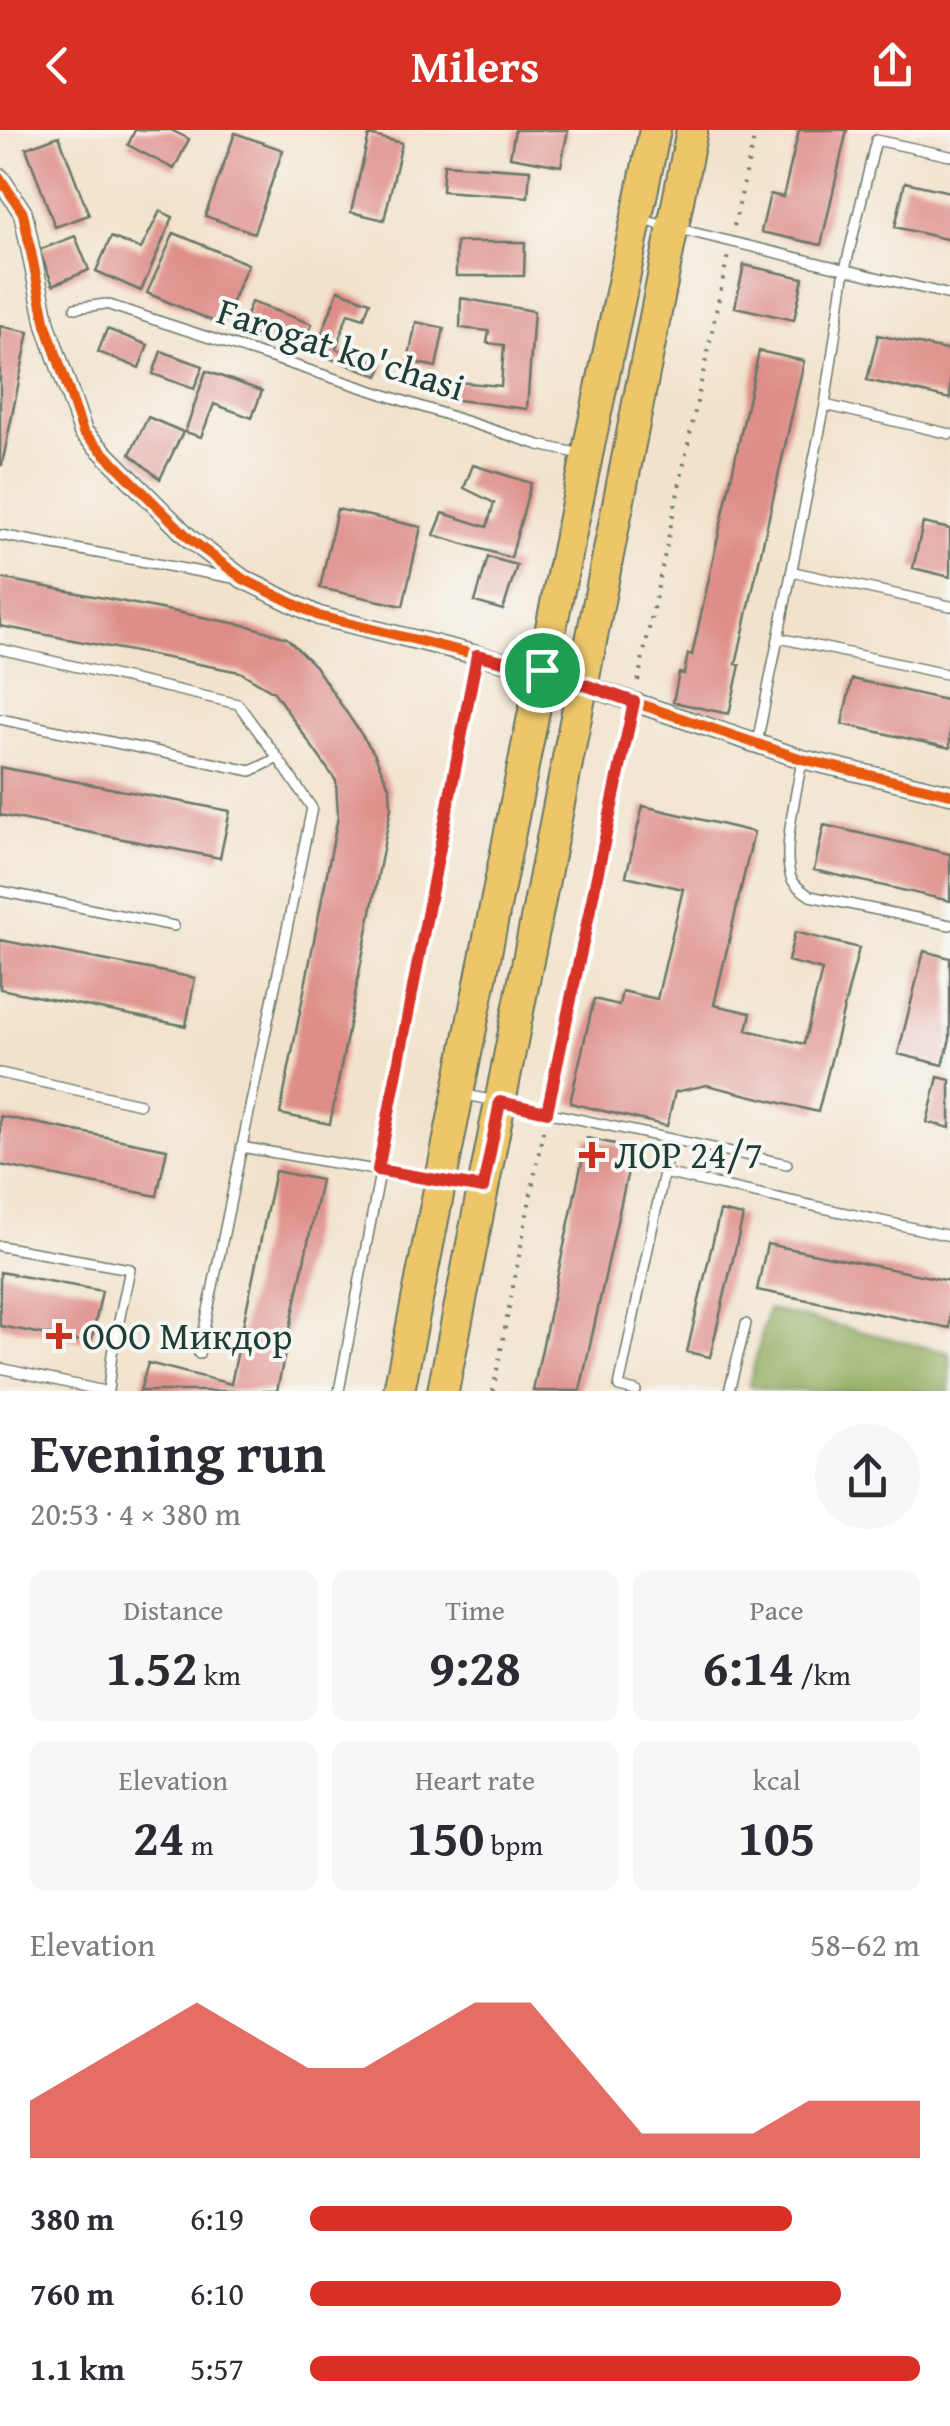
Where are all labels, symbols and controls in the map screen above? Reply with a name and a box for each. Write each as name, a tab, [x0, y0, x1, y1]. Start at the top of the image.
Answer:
text: Milers	[411, 33, 539, 98]
icon: back	[30, 38, 85, 93]
icon: share	[865, 38, 920, 93]
street label: Farogat ko'chasi	[210, 282, 472, 414]
pin	[500, 628, 585, 713]
icon: arrive	[515, 643, 570, 698]
place label: ЛОР 24/7	[614, 1126, 763, 1182]
marker: ЛОР 24/7	[579, 1142, 605, 1168]
place label: ООО Микдор	[82, 1307, 292, 1363]
marker: ООО Микдор	[46, 1323, 72, 1349]
text: Evening run	[30, 1412, 326, 1492]
button: share	[815, 1424, 920, 1529]
text: 20:53 · 4 × 380 m	[30, 1490, 241, 1537]
text: Distance	[123, 1589, 224, 1630]
text: Time	[445, 1589, 505, 1630]
text: Pace	[750, 1589, 804, 1630]
text: 1.52	[106, 1630, 198, 1703]
text: 9:28	[429, 1630, 521, 1703]
text: 6:14	[702, 1630, 794, 1703]
text: km	[198, 1654, 241, 1695]
text: /km	[794, 1654, 851, 1695]
text: Elevation	[119, 1759, 228, 1800]
text: Heart rate	[415, 1759, 535, 1800]
text: kcal	[753, 1759, 801, 1800]
text: 24	[133, 1800, 185, 1873]
text: 150	[407, 1800, 485, 1873]
text: 105	[738, 1800, 816, 1873]
text: m	[185, 1824, 214, 1865]
text: bpm	[485, 1824, 543, 1865]
text: Elevation	[30, 1921, 155, 1968]
text: 58–62 m	[810, 1921, 920, 1968]
text: 380 m	[30, 2195, 114, 2242]
text: 6:19	[190, 2195, 244, 2242]
text: 760 m	[30, 2270, 114, 2317]
text: 6:10	[190, 2270, 244, 2317]
text: 1.1 km	[30, 2345, 125, 2392]
text: 5:57	[190, 2345, 244, 2392]

